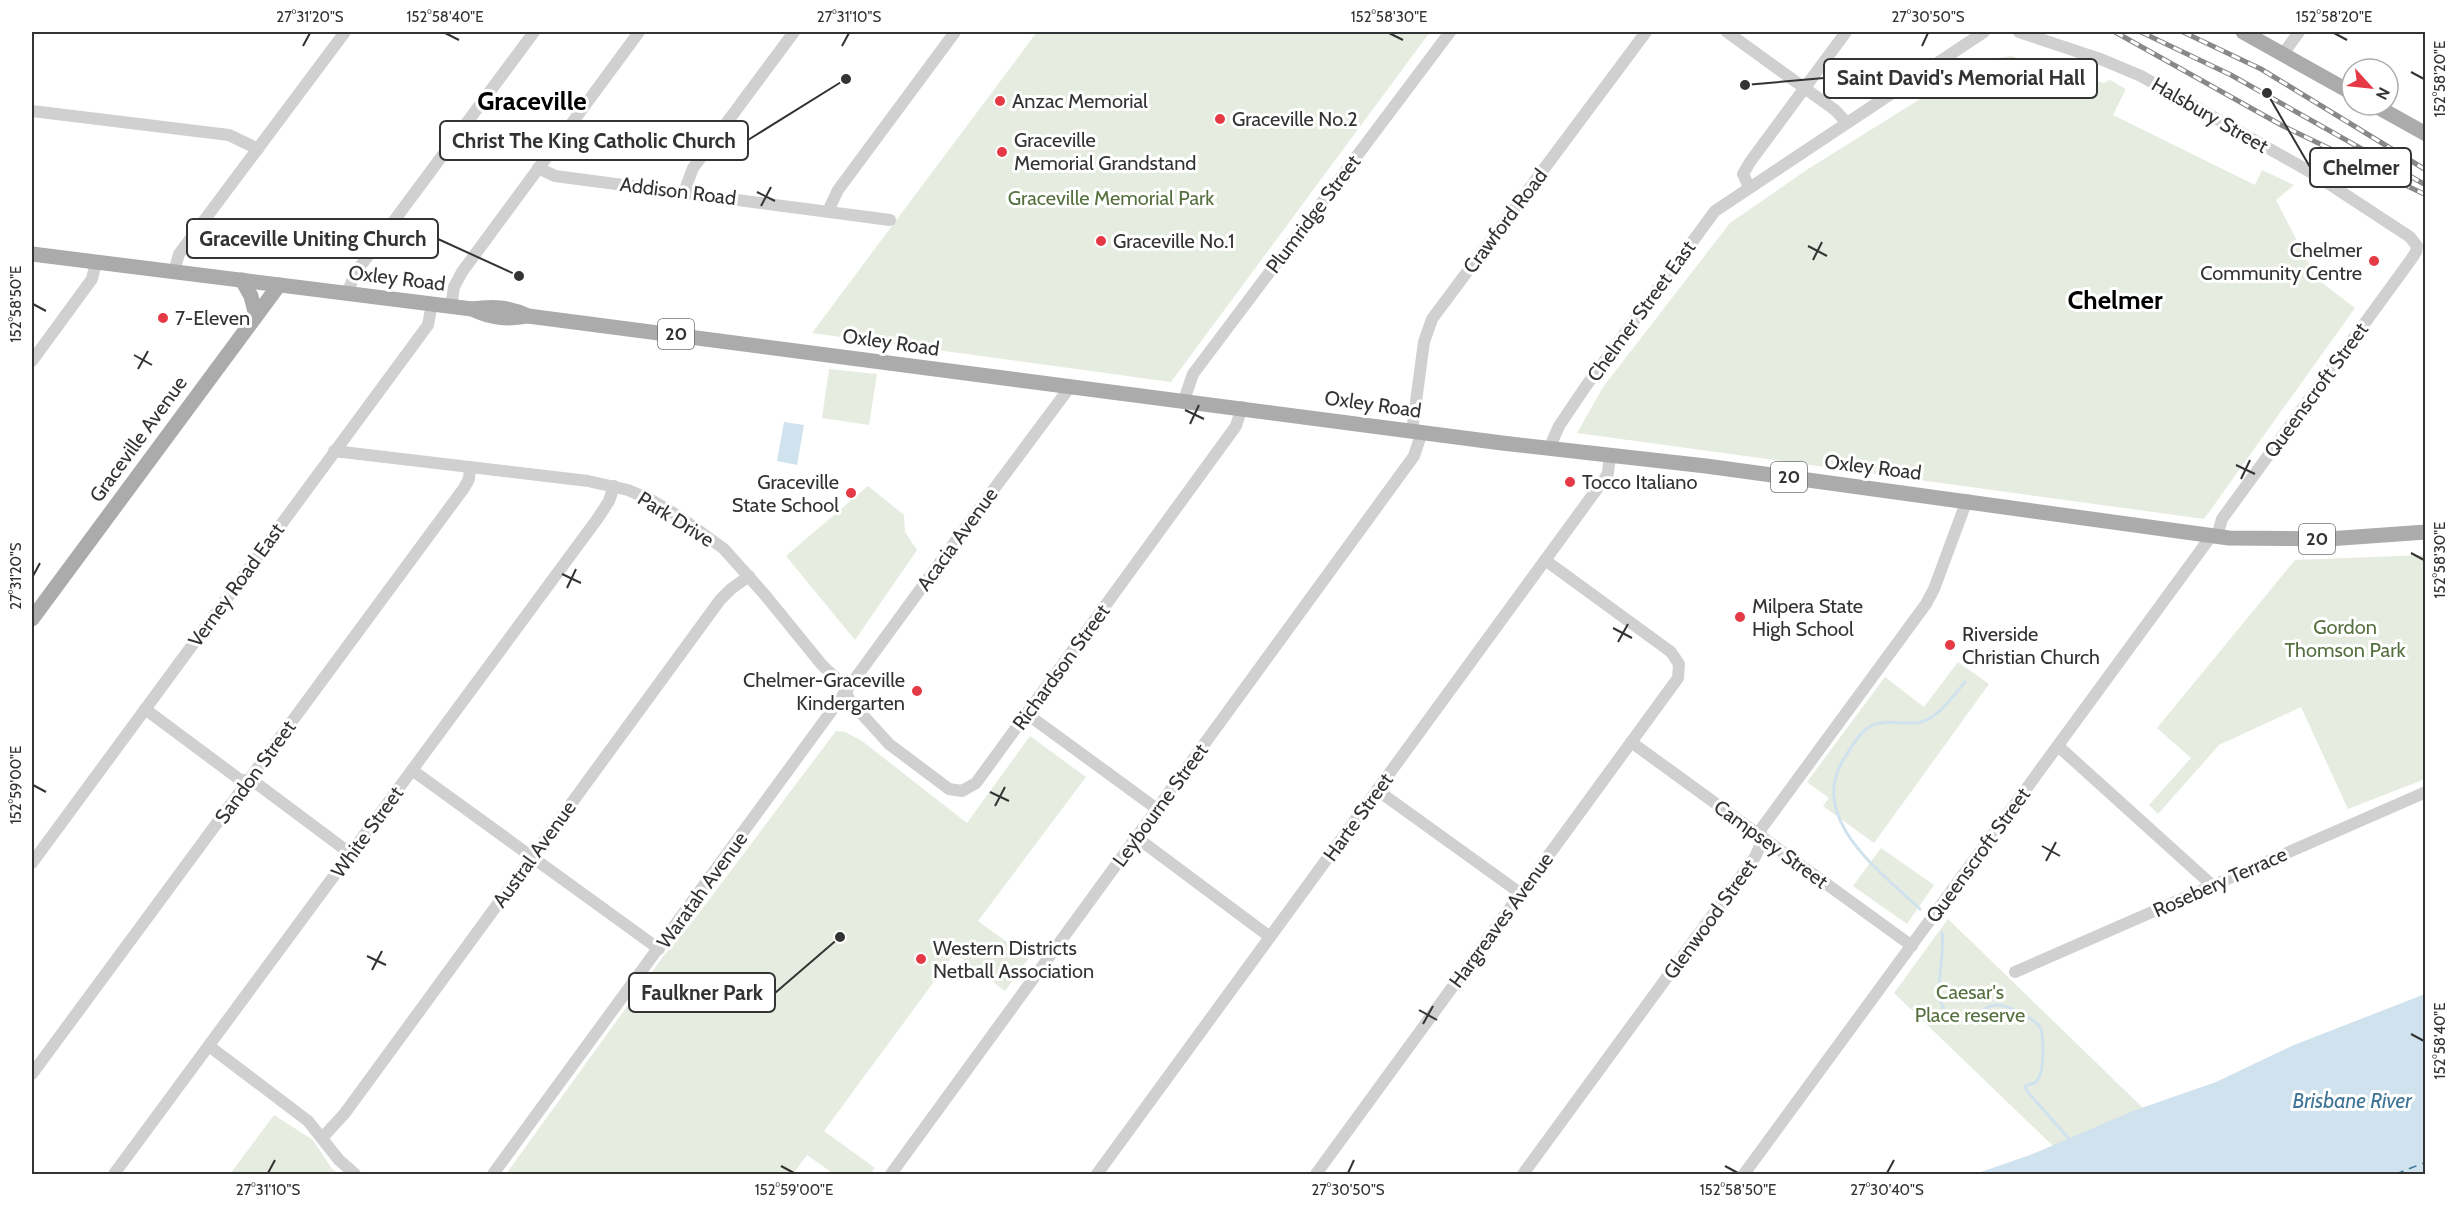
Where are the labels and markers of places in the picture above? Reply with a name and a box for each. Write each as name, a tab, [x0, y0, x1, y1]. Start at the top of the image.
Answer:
callout: Saint David's Memorial Hall	[1824, 59, 2097, 98]
place label: Anzac Memorial	[1012, 89, 1148, 113]
marker: Anzac Memorial	[993, 94, 1007, 108]
place label: Graceville No.2	[1232, 107, 1358, 131]
marker: Graceville No.2	[1213, 112, 1227, 126]
callout: Christ The King Catholic Church	[440, 121, 748, 160]
place label: Graceville Memorial Grandstand	[1014, 128, 1196, 175]
marker: Graceville Memorial Grandstand	[995, 145, 1009, 159]
callout: Chelmer	[2310, 148, 2411, 187]
callout: Graceville Uniting Church	[187, 219, 438, 258]
place label: Graceville No.1	[1113, 229, 1235, 253]
marker: Graceville No.1	[1094, 234, 1108, 248]
place label: Chelmer Community Centre	[2200, 238, 2363, 285]
marker: Chelmer Community Centre	[2367, 254, 2381, 268]
place label: 7-Eleven	[175, 306, 250, 330]
marker: 7-Eleven	[156, 311, 170, 325]
place label: Graceville State School	[732, 470, 839, 517]
place label: Tocco Italiano	[1582, 470, 1697, 494]
marker: Tocco Italiano	[1563, 475, 1577, 489]
marker: Graceville State School	[844, 486, 858, 500]
place label: Milpera State High School	[1752, 594, 1863, 641]
marker: Milpera State High School	[1733, 610, 1747, 624]
place label: Riverside Christian Church	[1962, 622, 2100, 669]
marker: Riverside Christian Church	[1943, 638, 1957, 652]
place label: Chelmer-Graceville Kindergarten	[743, 668, 905, 715]
marker: Chelmer-Graceville Kindergarten	[910, 684, 924, 698]
place label: Western Districts Netball Association	[933, 936, 1094, 983]
marker: Western Districts Netball Association	[914, 952, 928, 966]
callout: Faulkner Park	[629, 973, 775, 1012]

